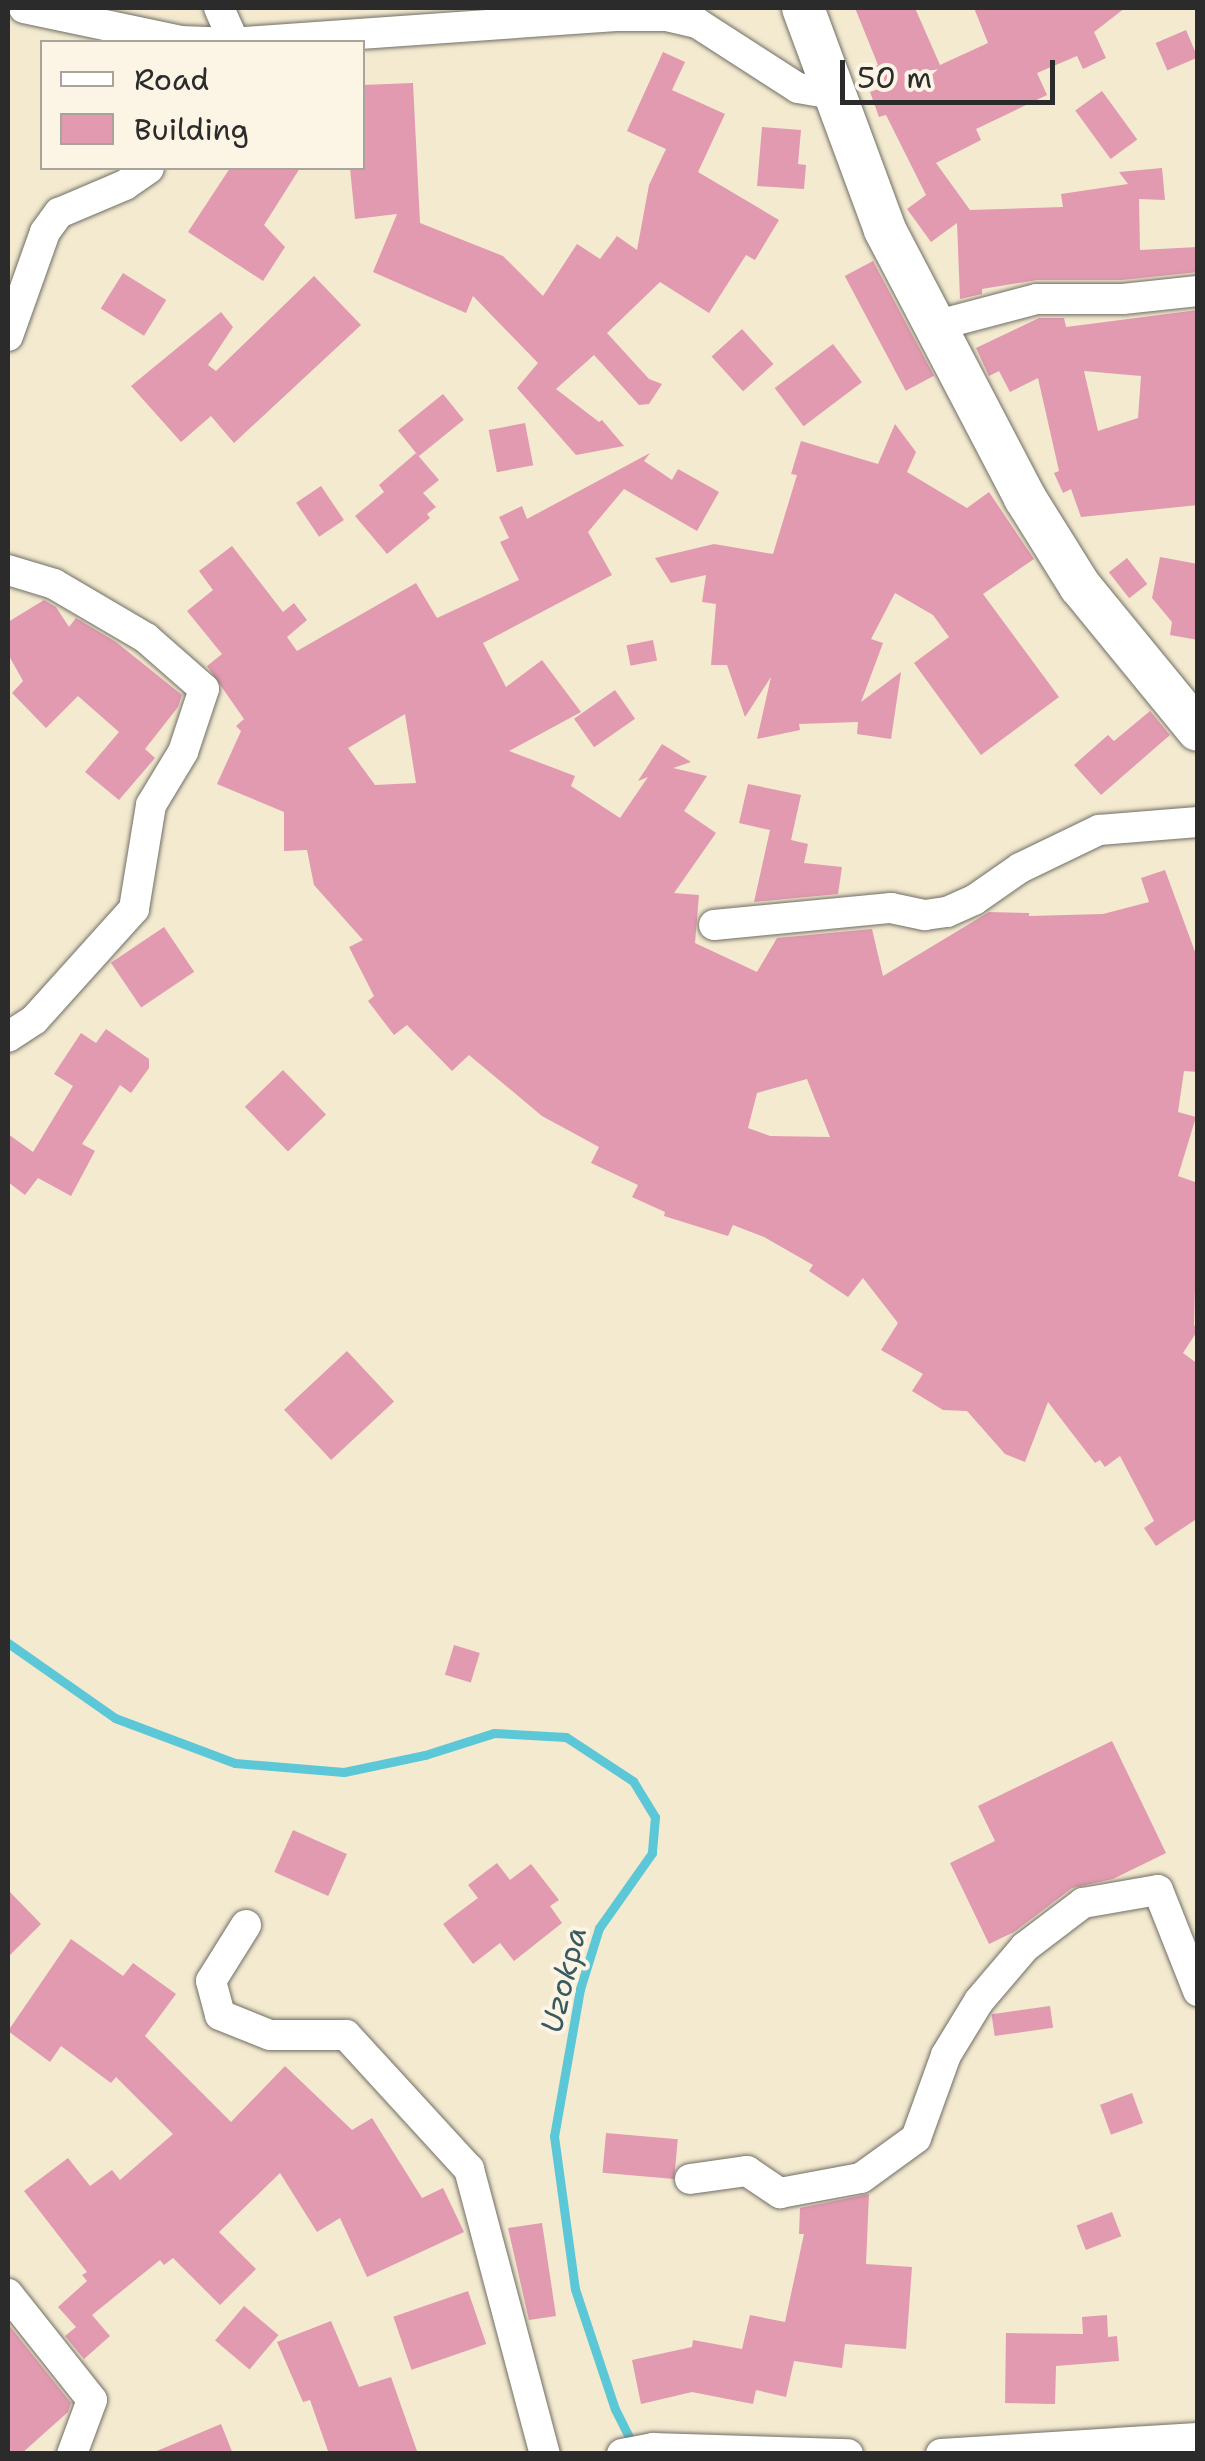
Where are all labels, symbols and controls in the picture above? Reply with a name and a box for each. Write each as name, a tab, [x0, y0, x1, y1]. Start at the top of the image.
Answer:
legend	[40, 40, 365, 170]
scale bar	[845, 40, 1060, 102]
text: 50 m	[857, 57, 932, 98]
text: Road	[134, 59, 209, 100]
text: Building	[134, 109, 249, 150]
water label: Uzokpa	[533, 1923, 595, 2037]

